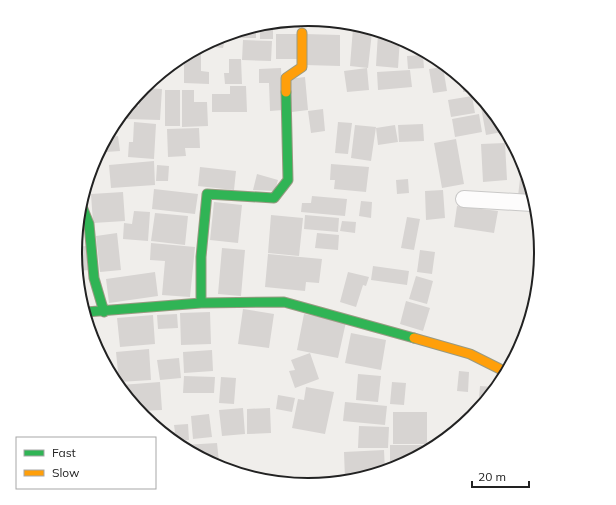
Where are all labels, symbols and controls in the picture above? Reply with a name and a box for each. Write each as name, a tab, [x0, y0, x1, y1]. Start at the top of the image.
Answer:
legend	[16, 437, 156, 489]
text: Fast	[52, 445, 76, 460]
scale bar	[472, 463, 529, 489]
text: Slow	[52, 465, 80, 480]
text: 20 m	[478, 469, 506, 484]

